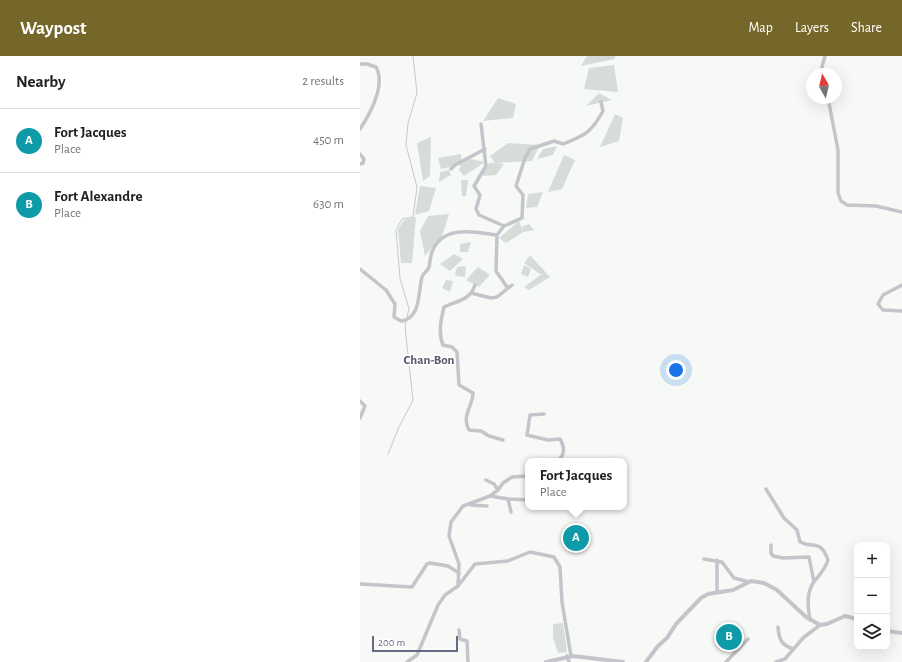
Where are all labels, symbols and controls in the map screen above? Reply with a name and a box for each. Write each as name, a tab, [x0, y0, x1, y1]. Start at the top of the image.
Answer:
text: Waypost	[20, 19, 87, 38]
text: Map	[748, 21, 773, 35]
text: Layers	[795, 21, 829, 35]
text: Share	[851, 21, 882, 35]
north arrow	[806, 68, 842, 104]
text: Nearby	[16, 73, 66, 90]
text: 2 results	[302, 75, 344, 88]
text: Fort Jacques	[54, 125, 127, 140]
text: A	[25, 134, 33, 147]
text: 450 m	[313, 134, 344, 147]
text: Place	[54, 143, 81, 156]
text: Fort Alexandre	[54, 189, 142, 204]
text: B	[25, 198, 33, 211]
text: 630 m	[313, 198, 344, 211]
text: Place	[54, 207, 81, 220]
district label: Chan-Bon	[404, 354, 455, 367]
your location	[666, 360, 686, 380]
popup	[525, 458, 627, 510]
text: Fort Jacques	[540, 468, 612, 483]
text: Place	[540, 486, 567, 499]
pin: A	[563, 523, 589, 553]
map controls	[854, 542, 890, 650]
button: +	[854, 542, 890, 578]
button: −	[854, 578, 890, 614]
button: layers	[854, 614, 890, 650]
pin: B	[716, 622, 742, 652]
scale bar	[372, 634, 458, 653]
text: 200 m	[378, 637, 405, 648]

